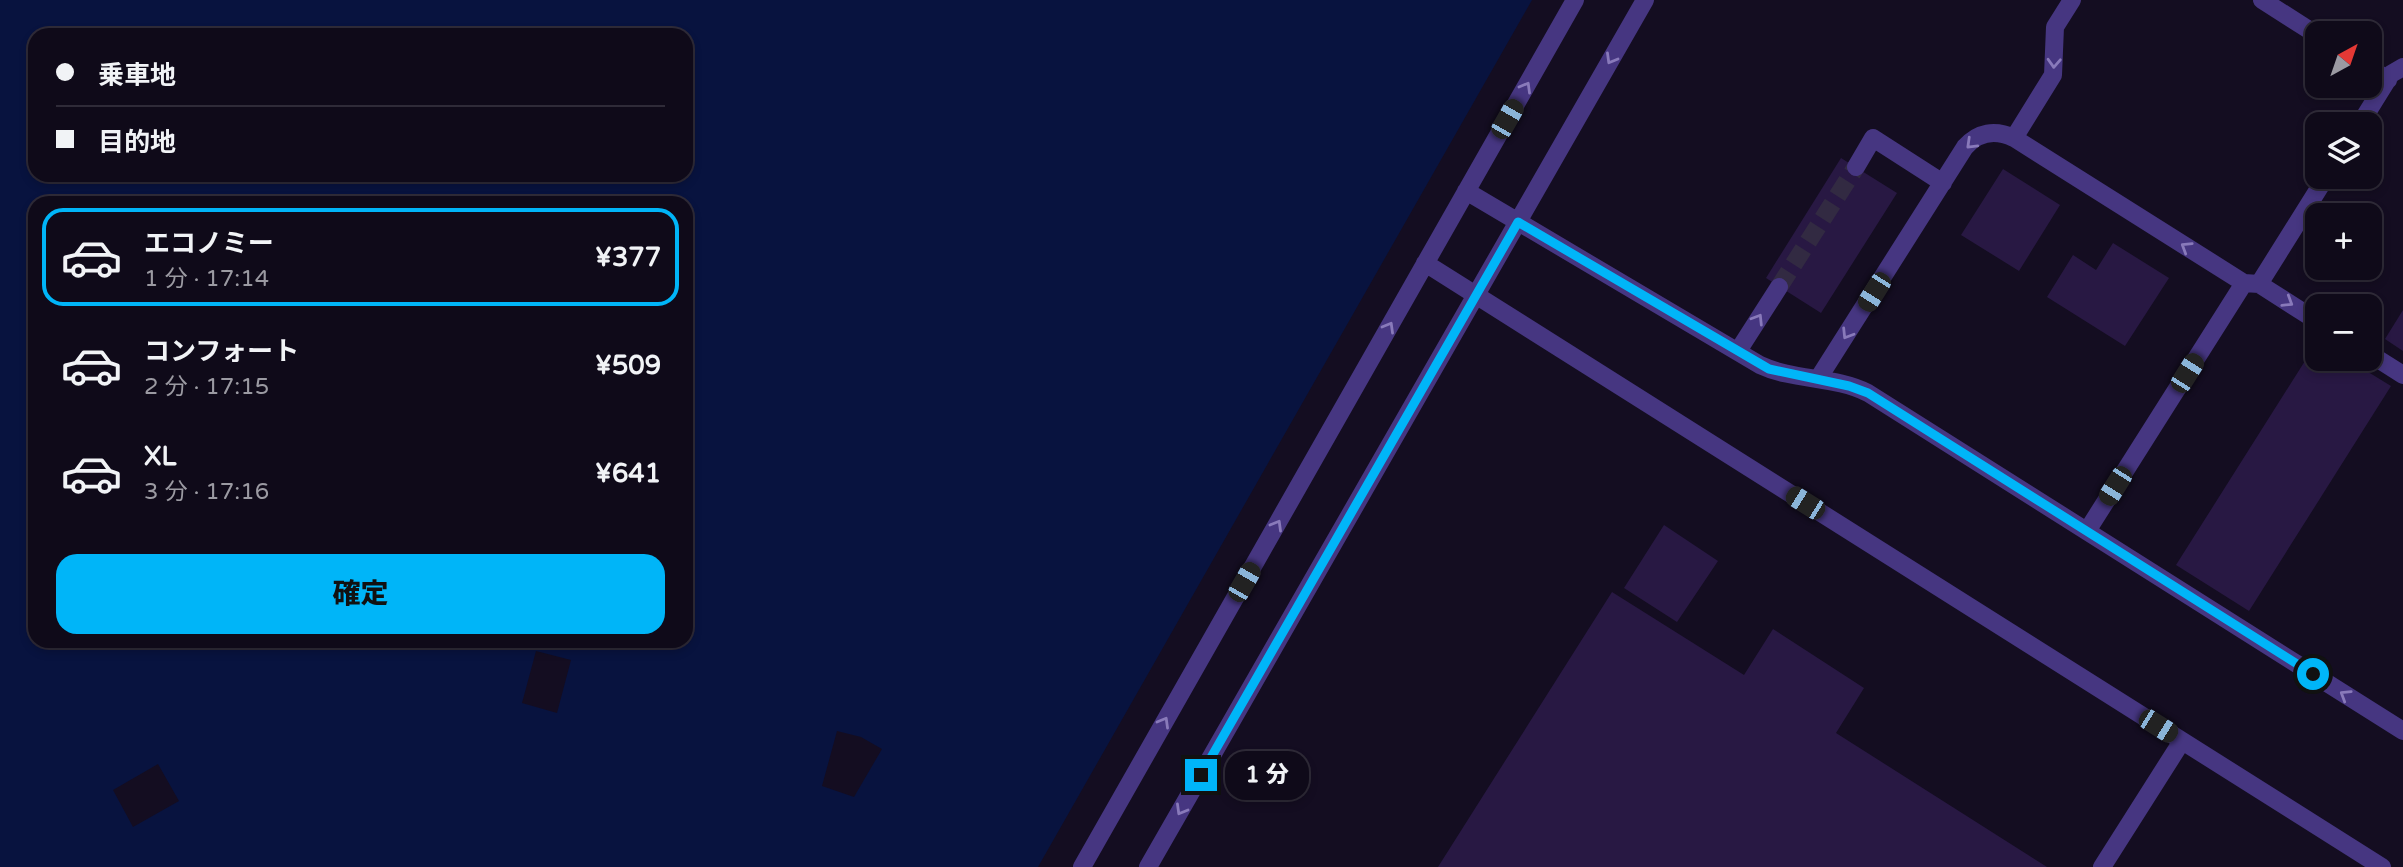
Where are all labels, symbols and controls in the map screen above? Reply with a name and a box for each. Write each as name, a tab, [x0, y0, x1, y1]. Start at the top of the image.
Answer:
north arrow	[2305, 21, 2382, 98]
map controls	[2305, 21, 2382, 371]
one-way arrow	[1606, 52, 1619, 65]
one-way arrow	[2046, 58, 2061, 69]
text: 乗車地	[98, 60, 176, 91]
one-way arrow	[1518, 81, 1531, 94]
car	[1488, 96, 1527, 142]
button: layers	[2305, 112, 2382, 189]
text: 目的地	[98, 127, 176, 158]
one-way arrow	[1966, 135, 1979, 148]
button: +	[2305, 203, 2382, 280]
icon: car	[60, 226, 123, 289]
text: エコノミー	[144, 228, 274, 259]
text: ¥377	[595, 242, 661, 273]
one-way arrow	[2181, 242, 2194, 255]
text: 1 分 · 17:14	[144, 265, 269, 293]
car	[1854, 269, 1895, 315]
one-way arrow	[2280, 294, 2293, 307]
button: −	[2305, 294, 2382, 371]
one-way arrow	[1750, 314, 1763, 327]
one-way arrow	[1381, 322, 1394, 334]
one-way arrow	[1843, 326, 1855, 339]
icon: car	[60, 334, 123, 397]
text: コンフォート	[144, 336, 299, 367]
text: ¥509	[595, 350, 661, 381]
car	[2167, 350, 2208, 396]
text: 2 分 · 17:15	[144, 373, 269, 401]
text: XL	[144, 441, 176, 472]
icon: car	[60, 442, 123, 505]
text: ¥641	[595, 458, 661, 489]
car	[2095, 463, 2136, 509]
text: 3 分 · 17:16	[144, 478, 269, 506]
car	[1782, 483, 1829, 523]
one-way arrow	[1269, 519, 1282, 532]
button: 確定	[56, 554, 665, 634]
car	[1225, 559, 1264, 605]
route start	[2297, 658, 2329, 690]
one-way arrow	[2340, 690, 2353, 703]
car	[2135, 706, 2182, 746]
one-way arrow	[1156, 717, 1169, 730]
callout: 1 分	[1226, 750, 1310, 800]
route end	[1185, 759, 1217, 791]
text: 1 分	[1245, 761, 1289, 789]
one-way arrow	[1177, 802, 1190, 815]

